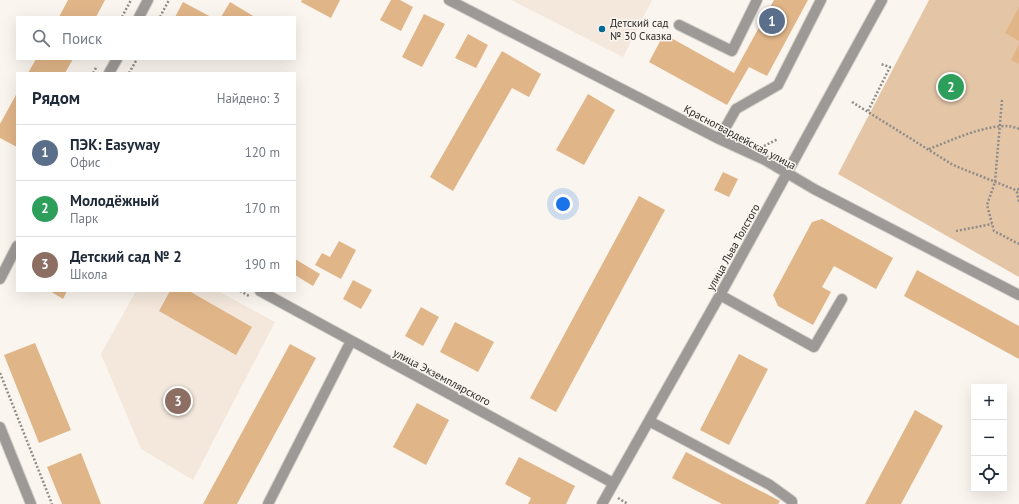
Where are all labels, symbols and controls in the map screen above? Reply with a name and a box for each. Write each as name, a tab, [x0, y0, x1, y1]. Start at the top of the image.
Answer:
pin: 1	[759, 6, 785, 36]
search box	[16, 16, 296, 60]
place label: Детский сад № 30 Сказка	[610, 16, 672, 43]
marker: Детский сад № 30 Сказка	[597, 24, 607, 34]
icon: search	[30, 27, 52, 49]
text: Поиск	[62, 29, 102, 48]
pin: 2	[938, 72, 964, 102]
text: Рядом	[32, 87, 80, 109]
text: Найдено: 3	[217, 90, 280, 107]
street label: Красногвардейская улица	[681, 101, 799, 173]
text: ПЭК: Easyway	[70, 135, 160, 154]
text: 1	[41, 144, 49, 161]
text: 120 m	[245, 144, 280, 161]
text: Офис	[70, 154, 101, 171]
text: Молодёжный	[70, 191, 159, 210]
your location	[553, 194, 573, 214]
text: 2	[41, 200, 49, 217]
text: 170 m	[245, 200, 280, 217]
street label: улица Льва Толстого	[703, 201, 763, 293]
text: Парк	[70, 210, 98, 227]
text: Детский сад № 2	[70, 247, 182, 266]
text: 3	[41, 256, 49, 273]
text: 190 m	[245, 256, 280, 273]
text: Школа	[70, 266, 107, 283]
street label: улица Экземплярского	[391, 345, 493, 409]
map controls	[971, 384, 1007, 492]
button: +	[971, 384, 1007, 420]
pin: 3	[165, 386, 191, 416]
button: −	[971, 420, 1007, 456]
button: locate	[971, 456, 1007, 492]

